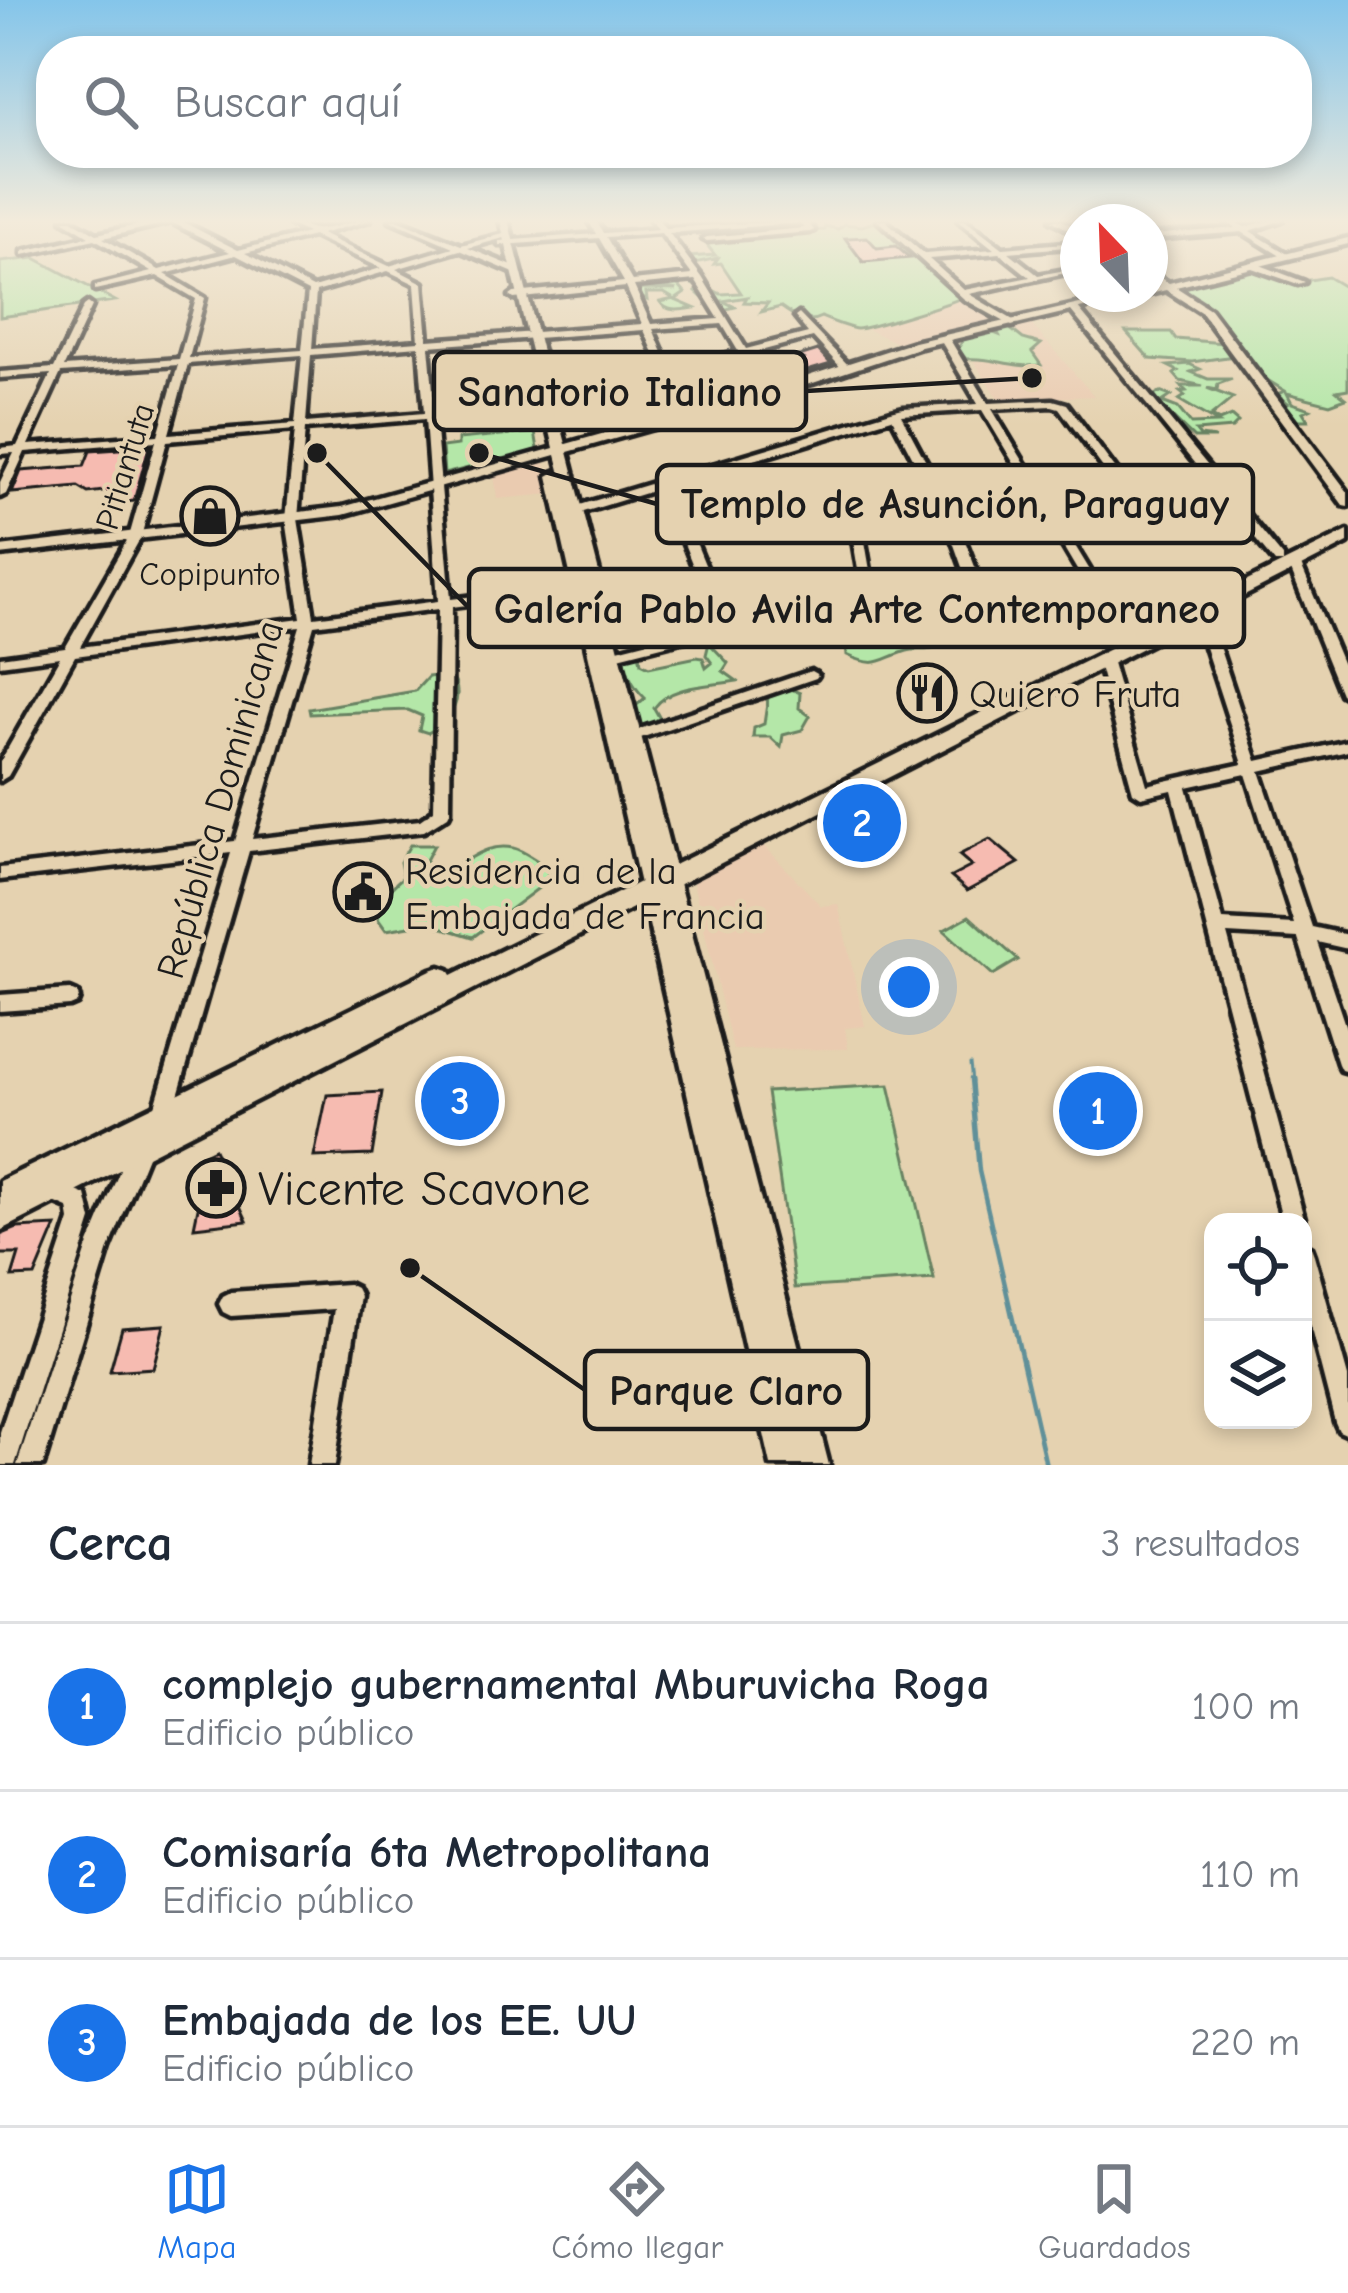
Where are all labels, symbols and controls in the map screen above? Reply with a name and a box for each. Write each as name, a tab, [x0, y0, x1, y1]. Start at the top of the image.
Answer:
search box	[36, 36, 1312, 168]
icon: search	[78, 69, 144, 135]
text: Buscar aquí	[174, 76, 401, 128]
north arrow	[1060, 204, 1168, 312]
callout: Sanatorio Italiano	[434, 352, 806, 430]
text: Sanatorio Italiano	[458, 368, 782, 417]
street label: Pitiantuta	[88, 399, 162, 534]
callout: Templo de Asunción, Paraguay	[657, 465, 1253, 543]
text: Templo de Asunción, Paraguay	[681, 480, 1230, 529]
shop icon: Copipunto	[179, 485, 241, 547]
place label: Copipunto	[139, 555, 281, 593]
callout: Galería Pablo Avila Arte Contemporaneo	[469, 569, 1244, 647]
text: Galería Pablo Avila Arte Contemporaneo	[494, 585, 1220, 634]
street label: República Dominicana	[148, 615, 293, 984]
restaurant icon: Quiero Fruta	[896, 662, 958, 724]
place label: Quiero Fruta	[969, 672, 1181, 717]
pin: 2	[823, 778, 901, 868]
place label: Residencia de la Embajada de Francia	[405, 849, 765, 939]
public building icon: Residencia de la Embajada de Francia	[332, 861, 394, 923]
your location	[879, 957, 939, 1017]
pin: 3	[421, 1056, 499, 1146]
pin: 1	[1059, 1066, 1137, 1156]
pharmacy icon: Vicente Scavone	[185, 1157, 247, 1219]
place label: Vicente Scavone	[258, 1162, 590, 1217]
map controls	[1204, 1213, 1312, 1429]
button: locate	[1204, 1213, 1312, 1321]
button: layers	[1204, 1321, 1312, 1429]
callout: Parque Claro	[585, 1351, 868, 1429]
text: Parque Claro	[609, 1367, 843, 1416]
text: Cerca	[48, 1514, 173, 1573]
text: 3 resultados	[1101, 1521, 1300, 1566]
text: complejo gubernamental Mburuvicha Roga	[162, 1658, 990, 1710]
text: 1	[79, 1684, 95, 1729]
text: 100 m	[1192, 1684, 1300, 1729]
text: Edificio público	[162, 1710, 414, 1755]
text: Comisaría 6ta Metropolitana	[162, 1826, 711, 1878]
text: 2	[77, 1852, 97, 1897]
text: 110 m	[1200, 1852, 1300, 1897]
text: Edificio público	[162, 1878, 414, 1923]
text: Embajada de los EE. UU	[162, 1994, 636, 2046]
text: 3	[77, 2020, 97, 2065]
text: 220 m	[1190, 2020, 1300, 2065]
text: Edificio público	[162, 2046, 414, 2091]
tab: Mapa	[157, 2156, 237, 2266]
tab: Cómo llegar	[551, 2156, 723, 2266]
tab: Guardados	[1038, 2156, 1191, 2266]

